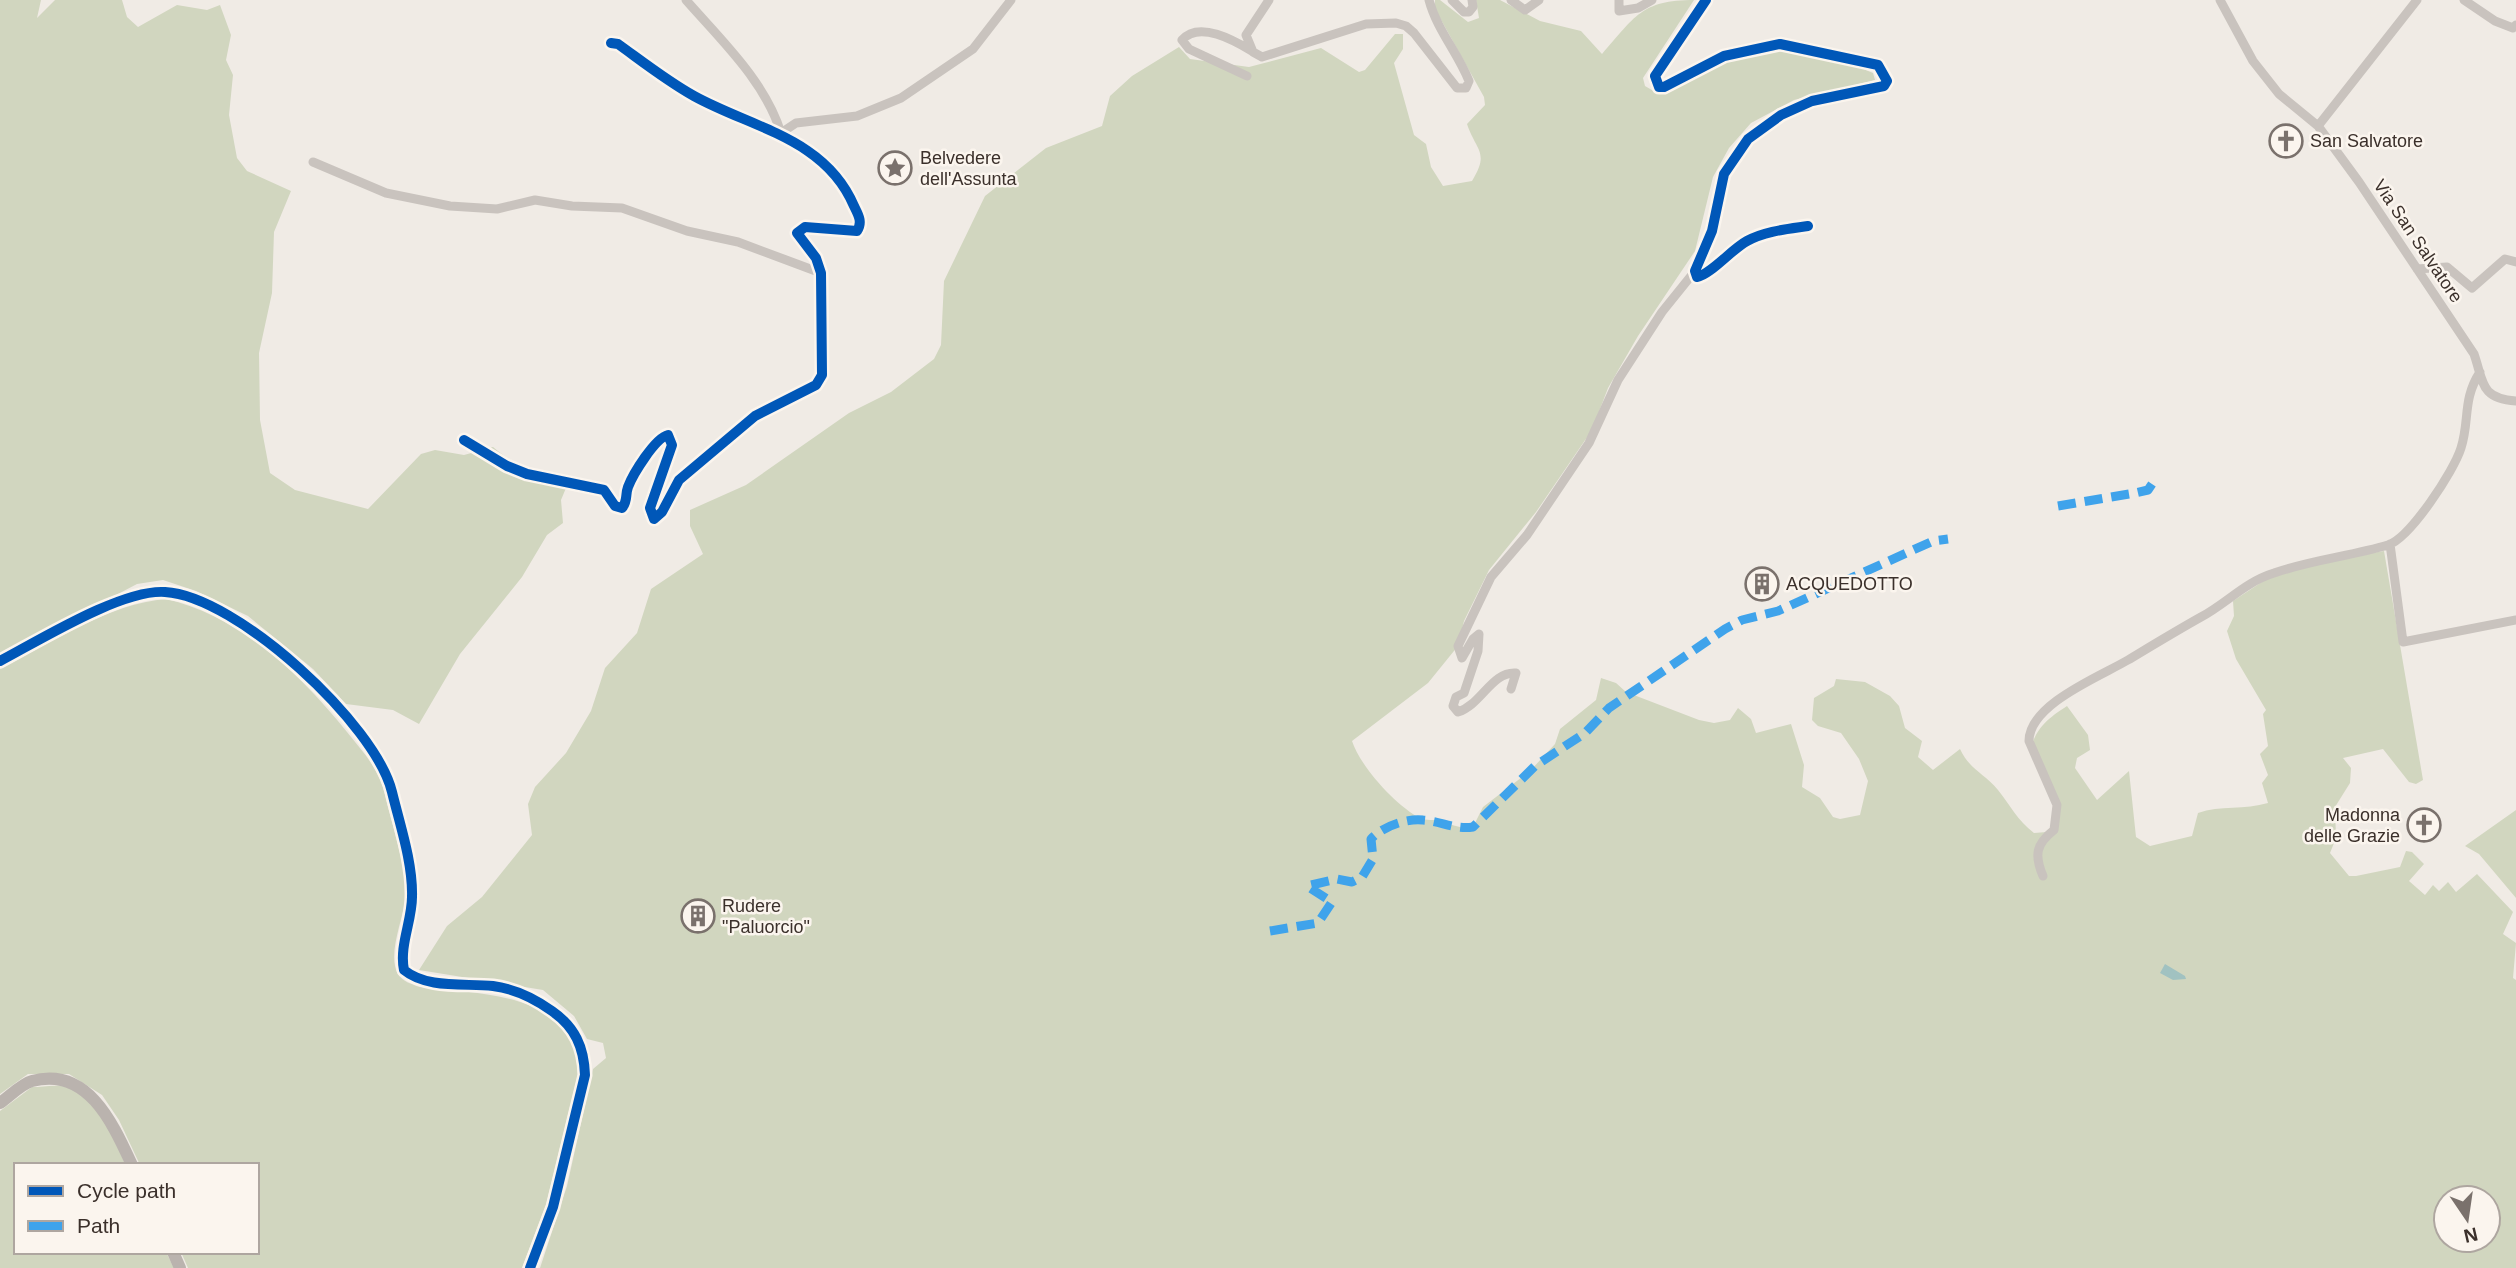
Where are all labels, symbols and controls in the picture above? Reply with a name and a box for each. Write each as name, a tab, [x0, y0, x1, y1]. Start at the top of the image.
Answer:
church icon: San Salvatore	[2267, 122, 2305, 160]
place label: San Salvatore	[2310, 131, 2423, 151]
place label: Belvedere dell'Assunta	[920, 148, 1017, 189]
place icon: Belvedere dell'Assunta	[876, 149, 914, 187]
street label: Via San Salvatore	[2370, 176, 2466, 306]
building icon: ACQUEDOTTO	[1743, 565, 1781, 603]
place label: ACQUEDOTTO	[1786, 574, 1913, 594]
place label: Madonna delle Grazie	[2304, 805, 2401, 846]
church icon: Madonna delle Grazie	[2405, 806, 2443, 844]
place label: Rudere "Paluorcio"	[722, 896, 810, 937]
building icon: Rudere "Paluorcio"	[679, 897, 717, 935]
legend	[14, 1163, 259, 1254]
text: Cycle path	[77, 1179, 176, 1202]
north arrow	[2432, 1184, 2502, 1254]
text: Path	[77, 1214, 120, 1237]
text: N	[2462, 1223, 2480, 1247]

